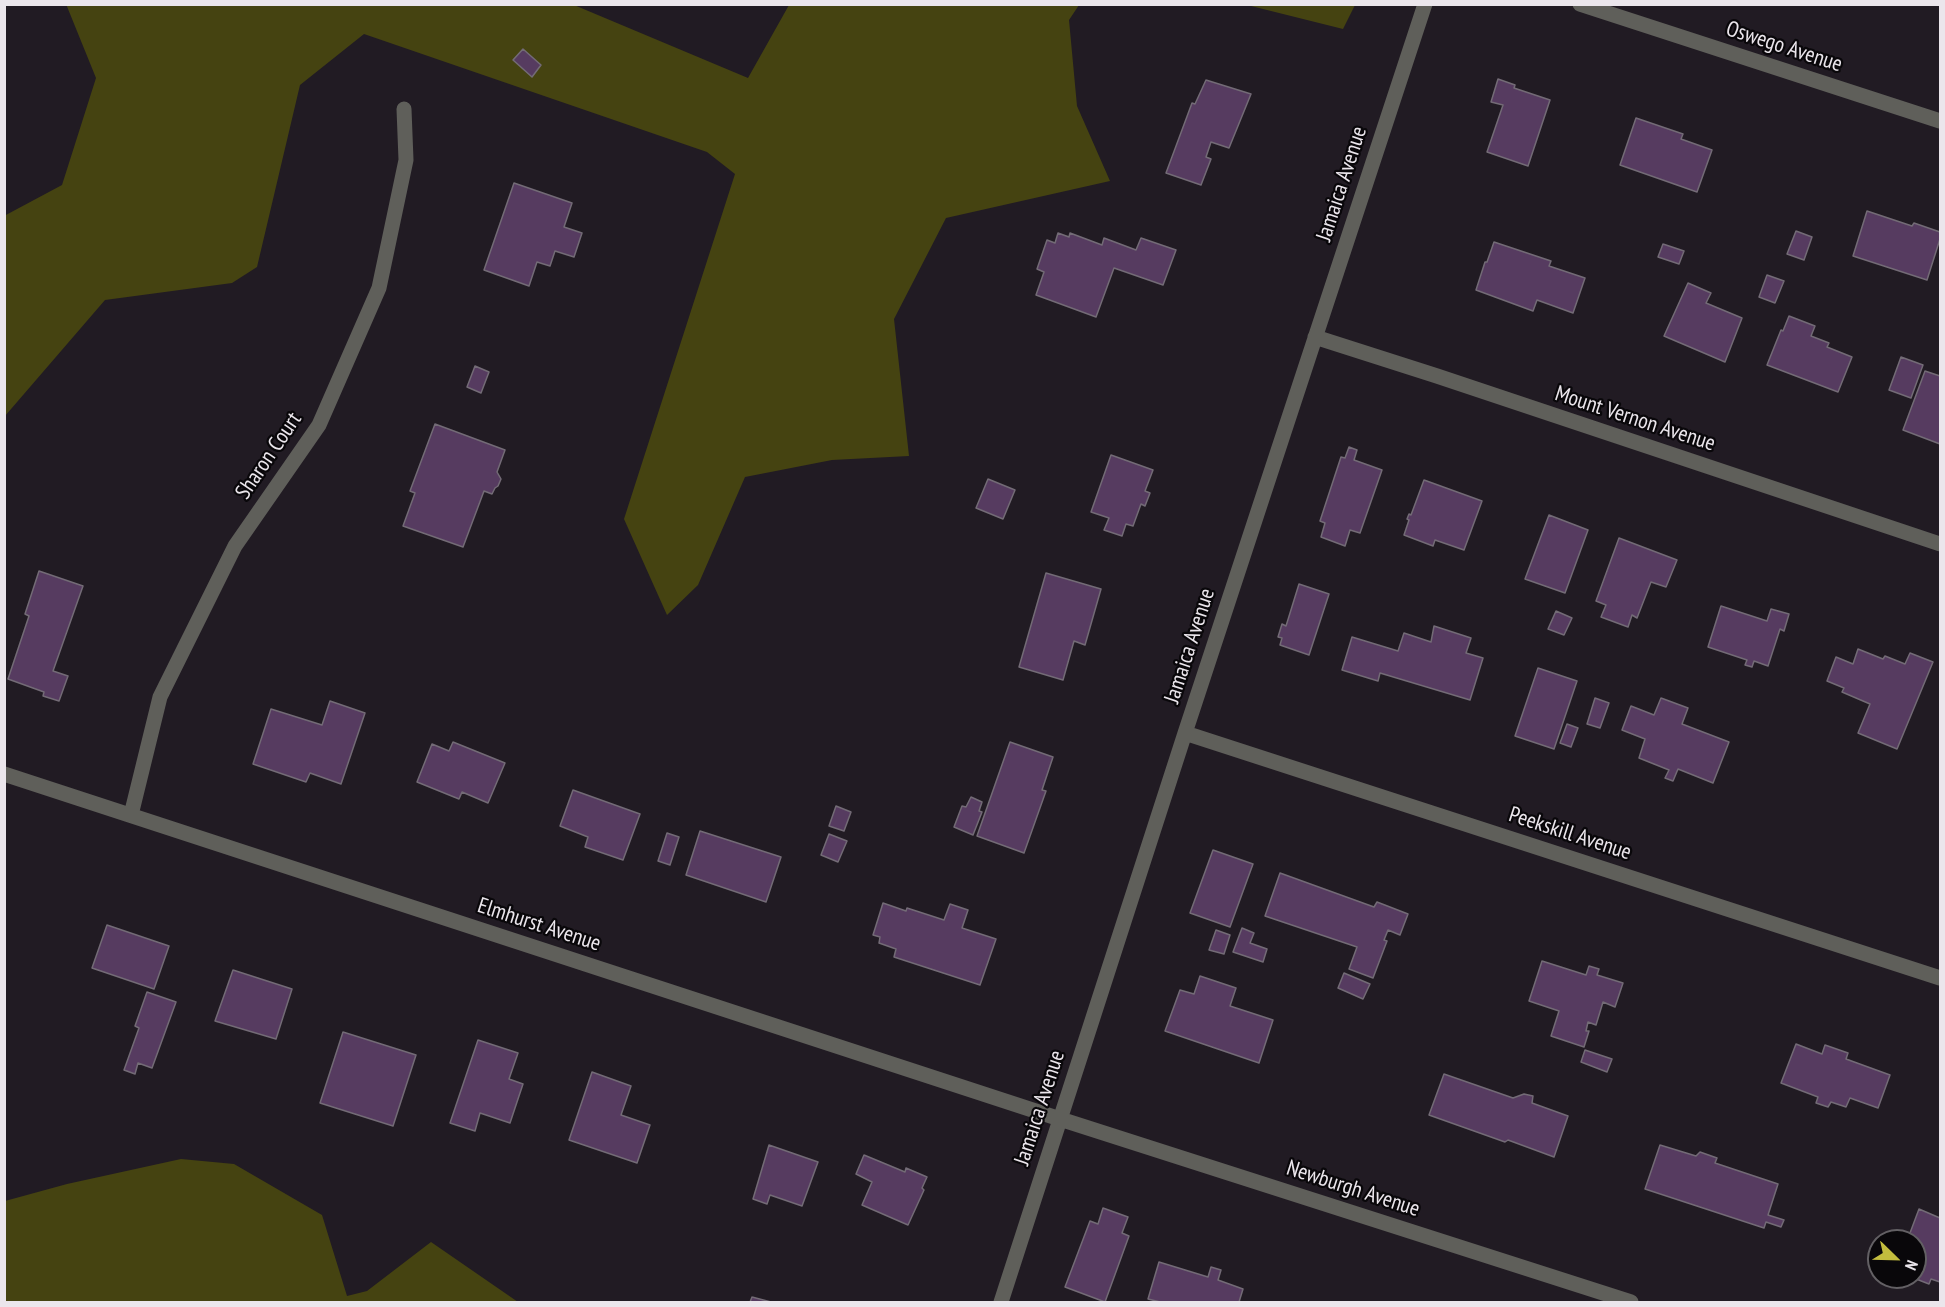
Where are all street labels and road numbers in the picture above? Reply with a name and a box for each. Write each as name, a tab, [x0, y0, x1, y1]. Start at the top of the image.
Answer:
street label: Oswego Avenue	[1723, 16, 1845, 78]
street label: Jamaica Avenue	[1311, 123, 1373, 245]
street label: Mount Vernon Avenue	[1552, 381, 1718, 457]
street label: Sharon Court	[230, 408, 308, 504]
street label: Jamaica Avenue	[1159, 585, 1221, 707]
street label: Peekskill Avenue	[1505, 802, 1635, 866]
street label: Elmhurst Avenue	[474, 893, 604, 957]
street label: Jamaica Avenue	[1009, 1047, 1071, 1169]
street label: Newburgh Avenue	[1283, 1155, 1423, 1223]

